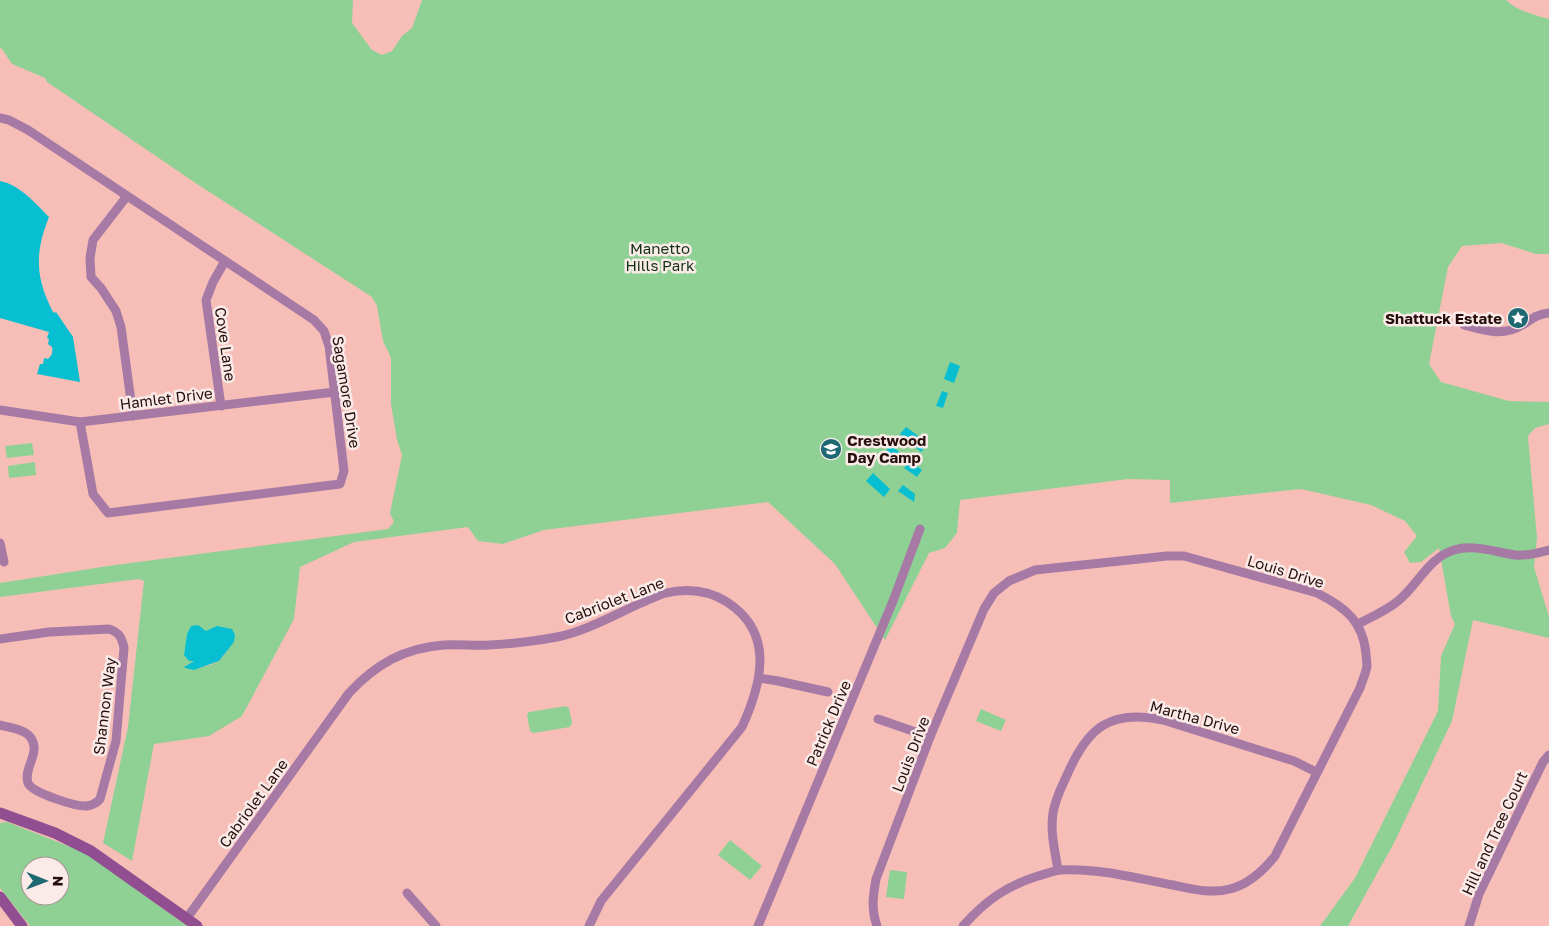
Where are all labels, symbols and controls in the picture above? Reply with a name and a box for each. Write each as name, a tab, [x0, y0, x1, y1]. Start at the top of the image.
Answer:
park label: Manetto Hills Park	[625, 239, 695, 274]
street label: Cove Lane	[212, 306, 240, 382]
place icon: Shattuck Estate	[1506, 306, 1530, 330]
place label: Shattuck Estate	[1385, 309, 1502, 327]
street label: Sagamore Drive	[329, 335, 365, 450]
street label: Hamlet Drive	[119, 383, 214, 413]
place label: Crestwood Day Camp	[847, 431, 926, 466]
school or university icon: Crestwood Day Camp	[819, 437, 843, 461]
street label: Louis Drive	[1245, 551, 1327, 591]
street label: Cabriolet Lane	[562, 573, 666, 627]
street label: Shannon Way	[89, 656, 119, 756]
street label: Patrick Drive	[802, 677, 854, 769]
street label: Martha Drive	[1148, 696, 1242, 738]
street label: Louis Drive	[887, 713, 933, 794]
street label: Cabriolet Lane	[215, 755, 291, 851]
street label: Hill and Tree Court	[1457, 768, 1531, 898]
north arrow	[20, 856, 70, 906]
text: N	[50, 876, 67, 887]

